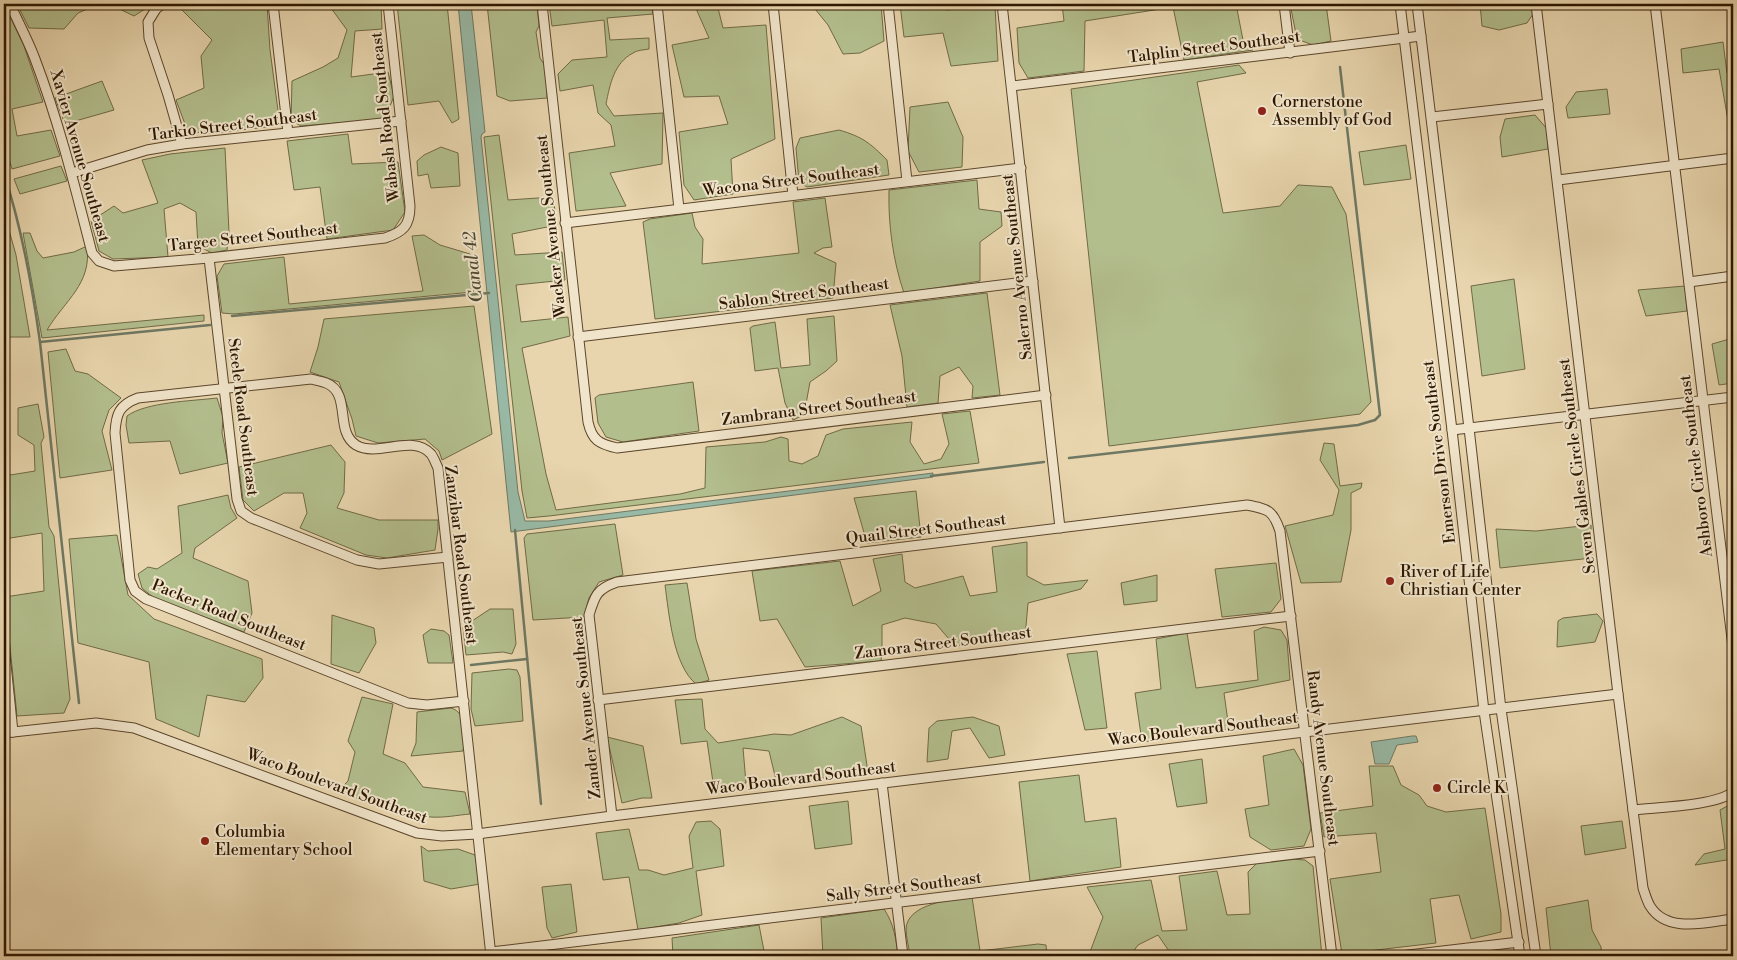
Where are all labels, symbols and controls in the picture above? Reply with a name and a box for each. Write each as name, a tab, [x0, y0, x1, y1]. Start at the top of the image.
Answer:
street label: Talplin Street Southeast	[1127, 26, 1302, 68]
street label: Wabash Road Southeast	[366, 31, 404, 204]
street label: Xavier Avenue Southeast	[46, 67, 114, 245]
place label: Cornerstone Assembly of God	[1271, 92, 1392, 130]
street label: Tarkio Street Southeast	[148, 105, 319, 145]
marker: Cornerstone Assembly of God	[1256, 105, 1268, 117]
street label: Wacker Avenue Southeast	[531, 133, 571, 319]
street label: Wacona Street Southeast	[700, 159, 881, 201]
street label: Salerno Avenue Southeast	[997, 173, 1037, 361]
street label: Targee Street Southeast	[167, 218, 339, 256]
water label: Canal 42	[458, 230, 488, 304]
street label: Sablon Street Southeast	[718, 274, 891, 314]
street label: Steele Road Southeast	[223, 337, 263, 497]
street label: Seven Gables Circle Southeast	[1554, 357, 1600, 575]
street label: Emerson Drive Southeast	[1418, 359, 1460, 545]
street label: Ashboro Circle Southeast	[1675, 373, 1717, 559]
street label: Zambrana Street Southeast	[721, 386, 918, 430]
street label: Zanzibar Road Southeast	[440, 464, 482, 646]
street label: Quail Street Southeast	[845, 509, 1008, 549]
place label: River of Life Christian Center	[1400, 562, 1521, 600]
street label: Packer Road Southeast	[149, 575, 309, 655]
marker: River of Life Christian Center	[1384, 575, 1396, 587]
street label: Zander Avenue Southeast	[566, 616, 606, 800]
street label: Zamora Street Southeast	[853, 622, 1033, 664]
street label: Randy Avenue Southeast	[1302, 669, 1344, 847]
street label: Waco Boulevard Southeast	[1106, 707, 1299, 751]
street label: Waco Boulevard Southeast	[243, 744, 430, 828]
street label: Waco Boulevard Southeast	[704, 756, 897, 800]
place label: Circle K	[1447, 778, 1507, 798]
marker: Circle K	[1431, 782, 1443, 794]
place label: Columbia Elementary School	[215, 822, 353, 860]
marker: Columbia Elementary School	[199, 835, 211, 847]
street label: Sally Street Southeast	[825, 868, 983, 906]

